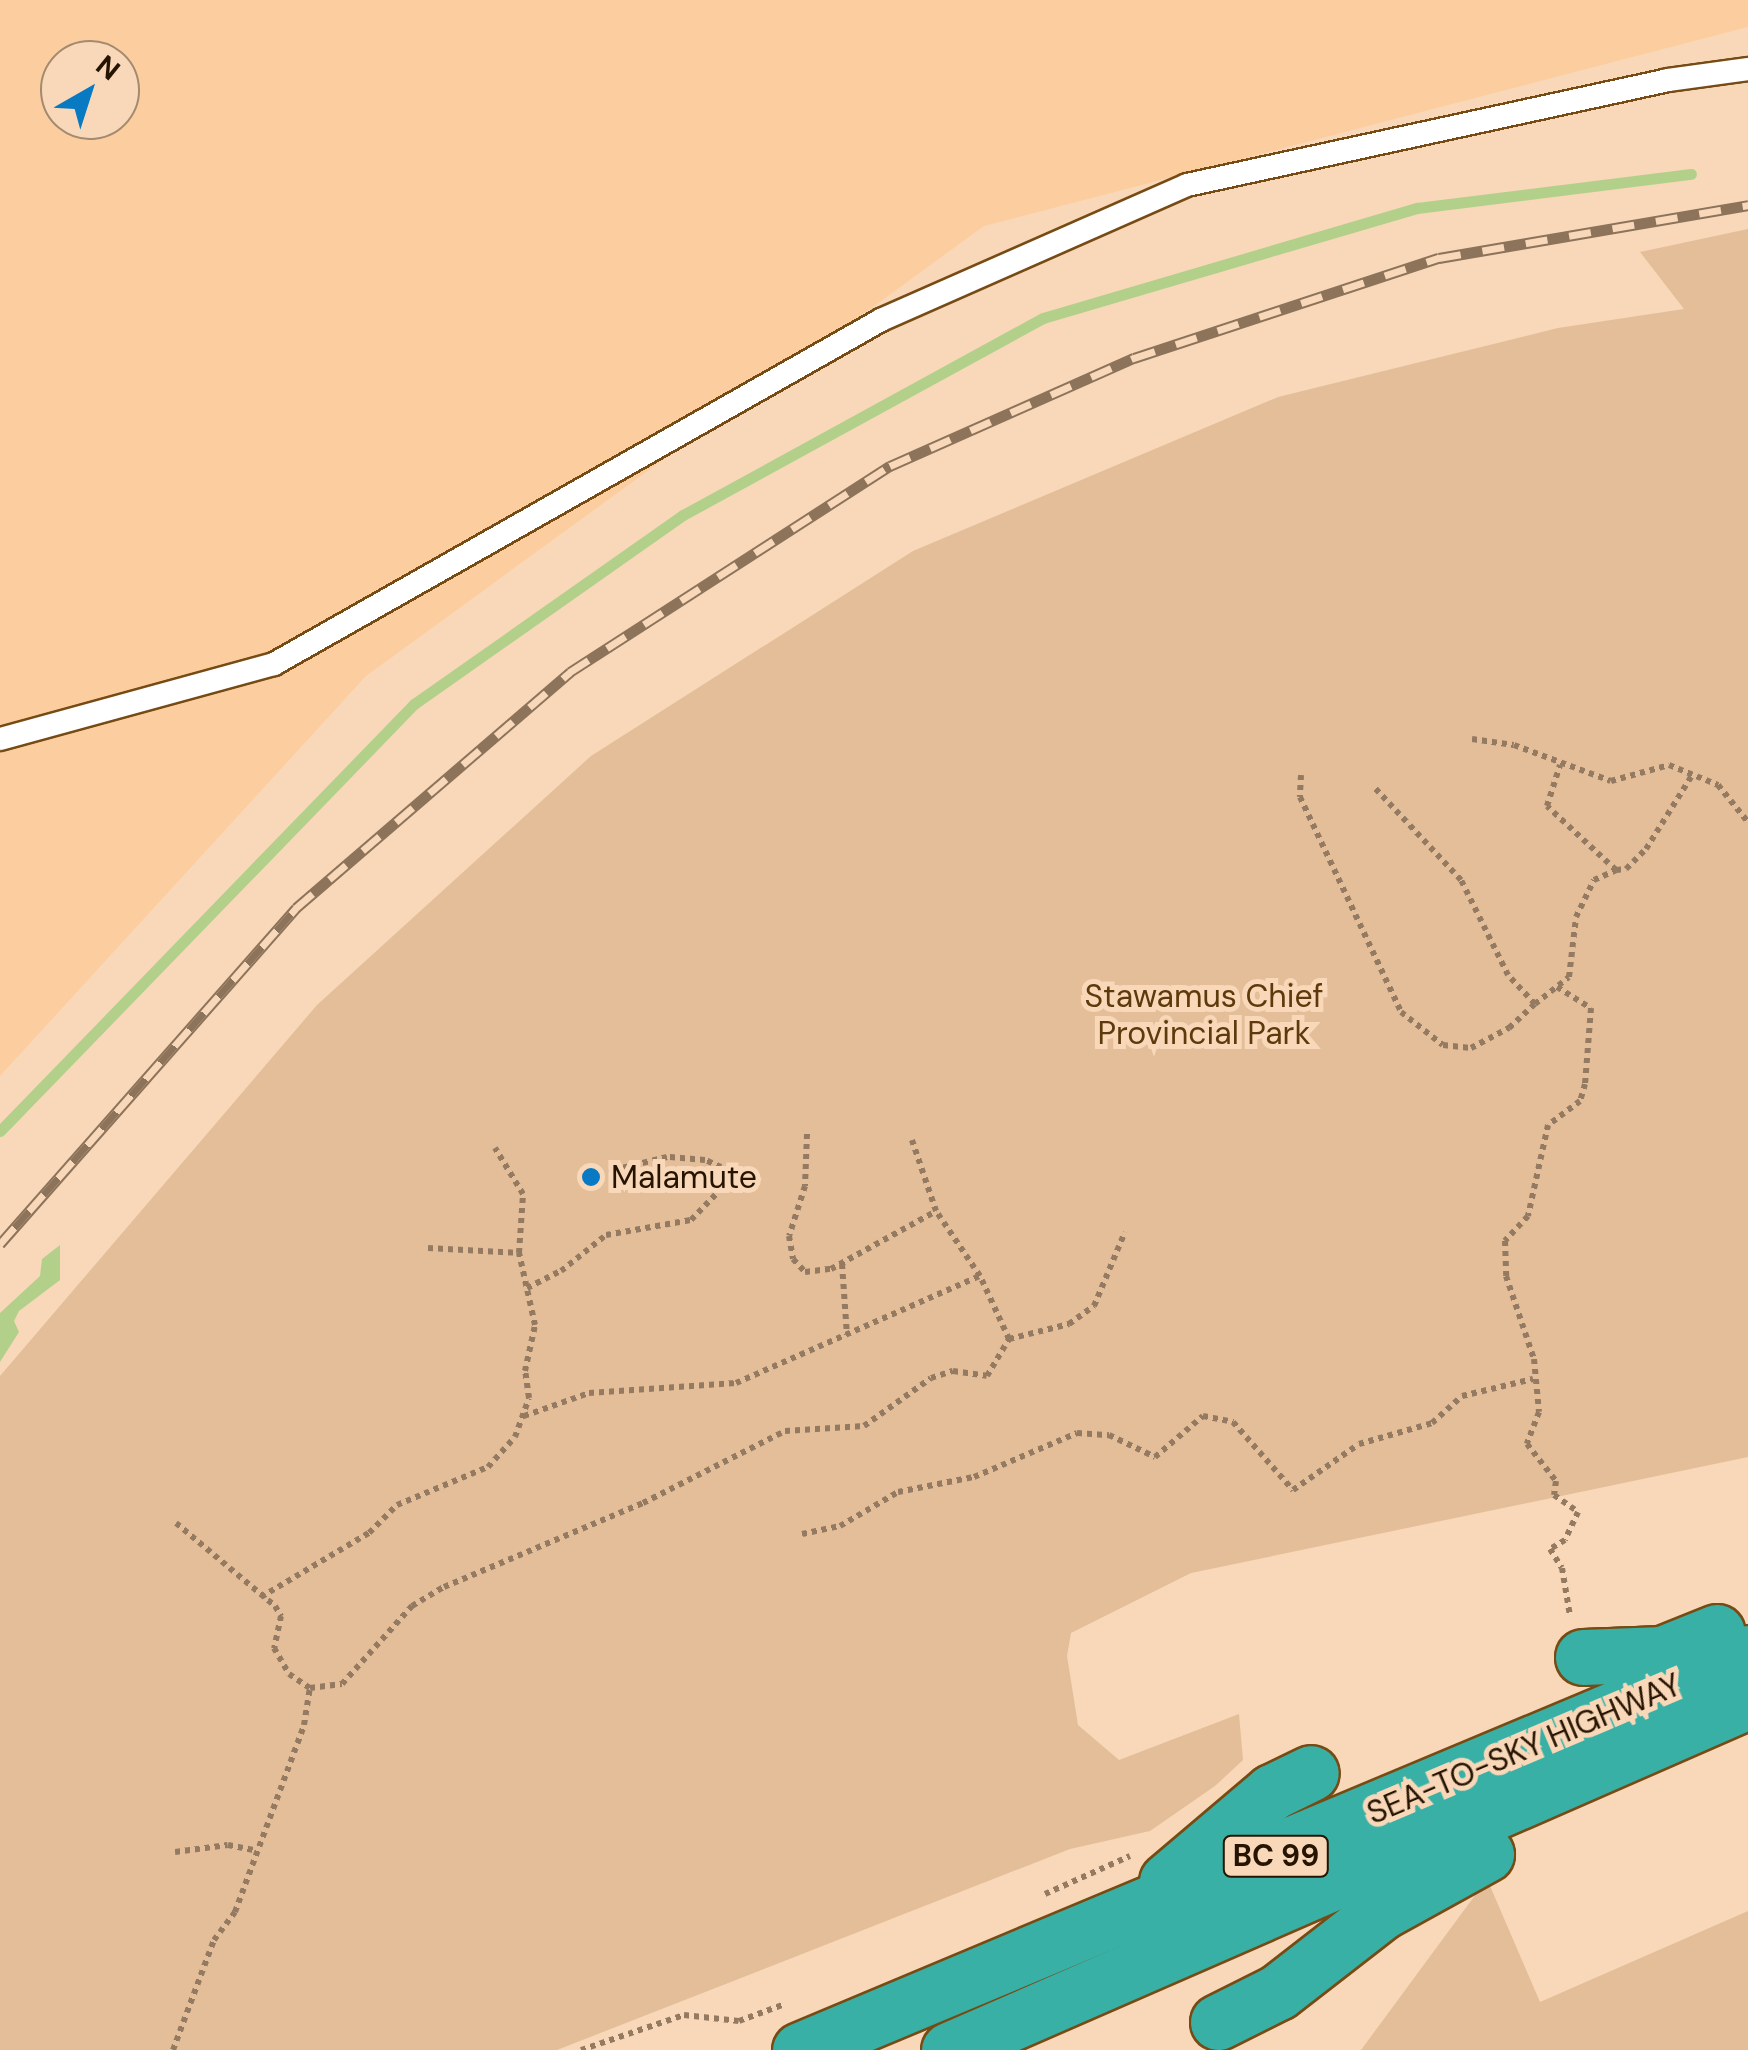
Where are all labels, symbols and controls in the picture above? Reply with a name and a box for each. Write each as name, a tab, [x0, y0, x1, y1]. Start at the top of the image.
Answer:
north arrow	[40, 40, 140, 140]
text: N	[88, 47, 128, 89]
park label: Stawamus Chief Provincial Park	[1085, 978, 1323, 1053]
place label: Malamute	[611, 1158, 757, 1196]
marker: Malamute	[580, 1166, 602, 1188]
street label: SEA-TO-SKY HIGHWAY	[1361, 1665, 1687, 1833]
road number: BC 99	[1221, 1831, 1331, 1881]

